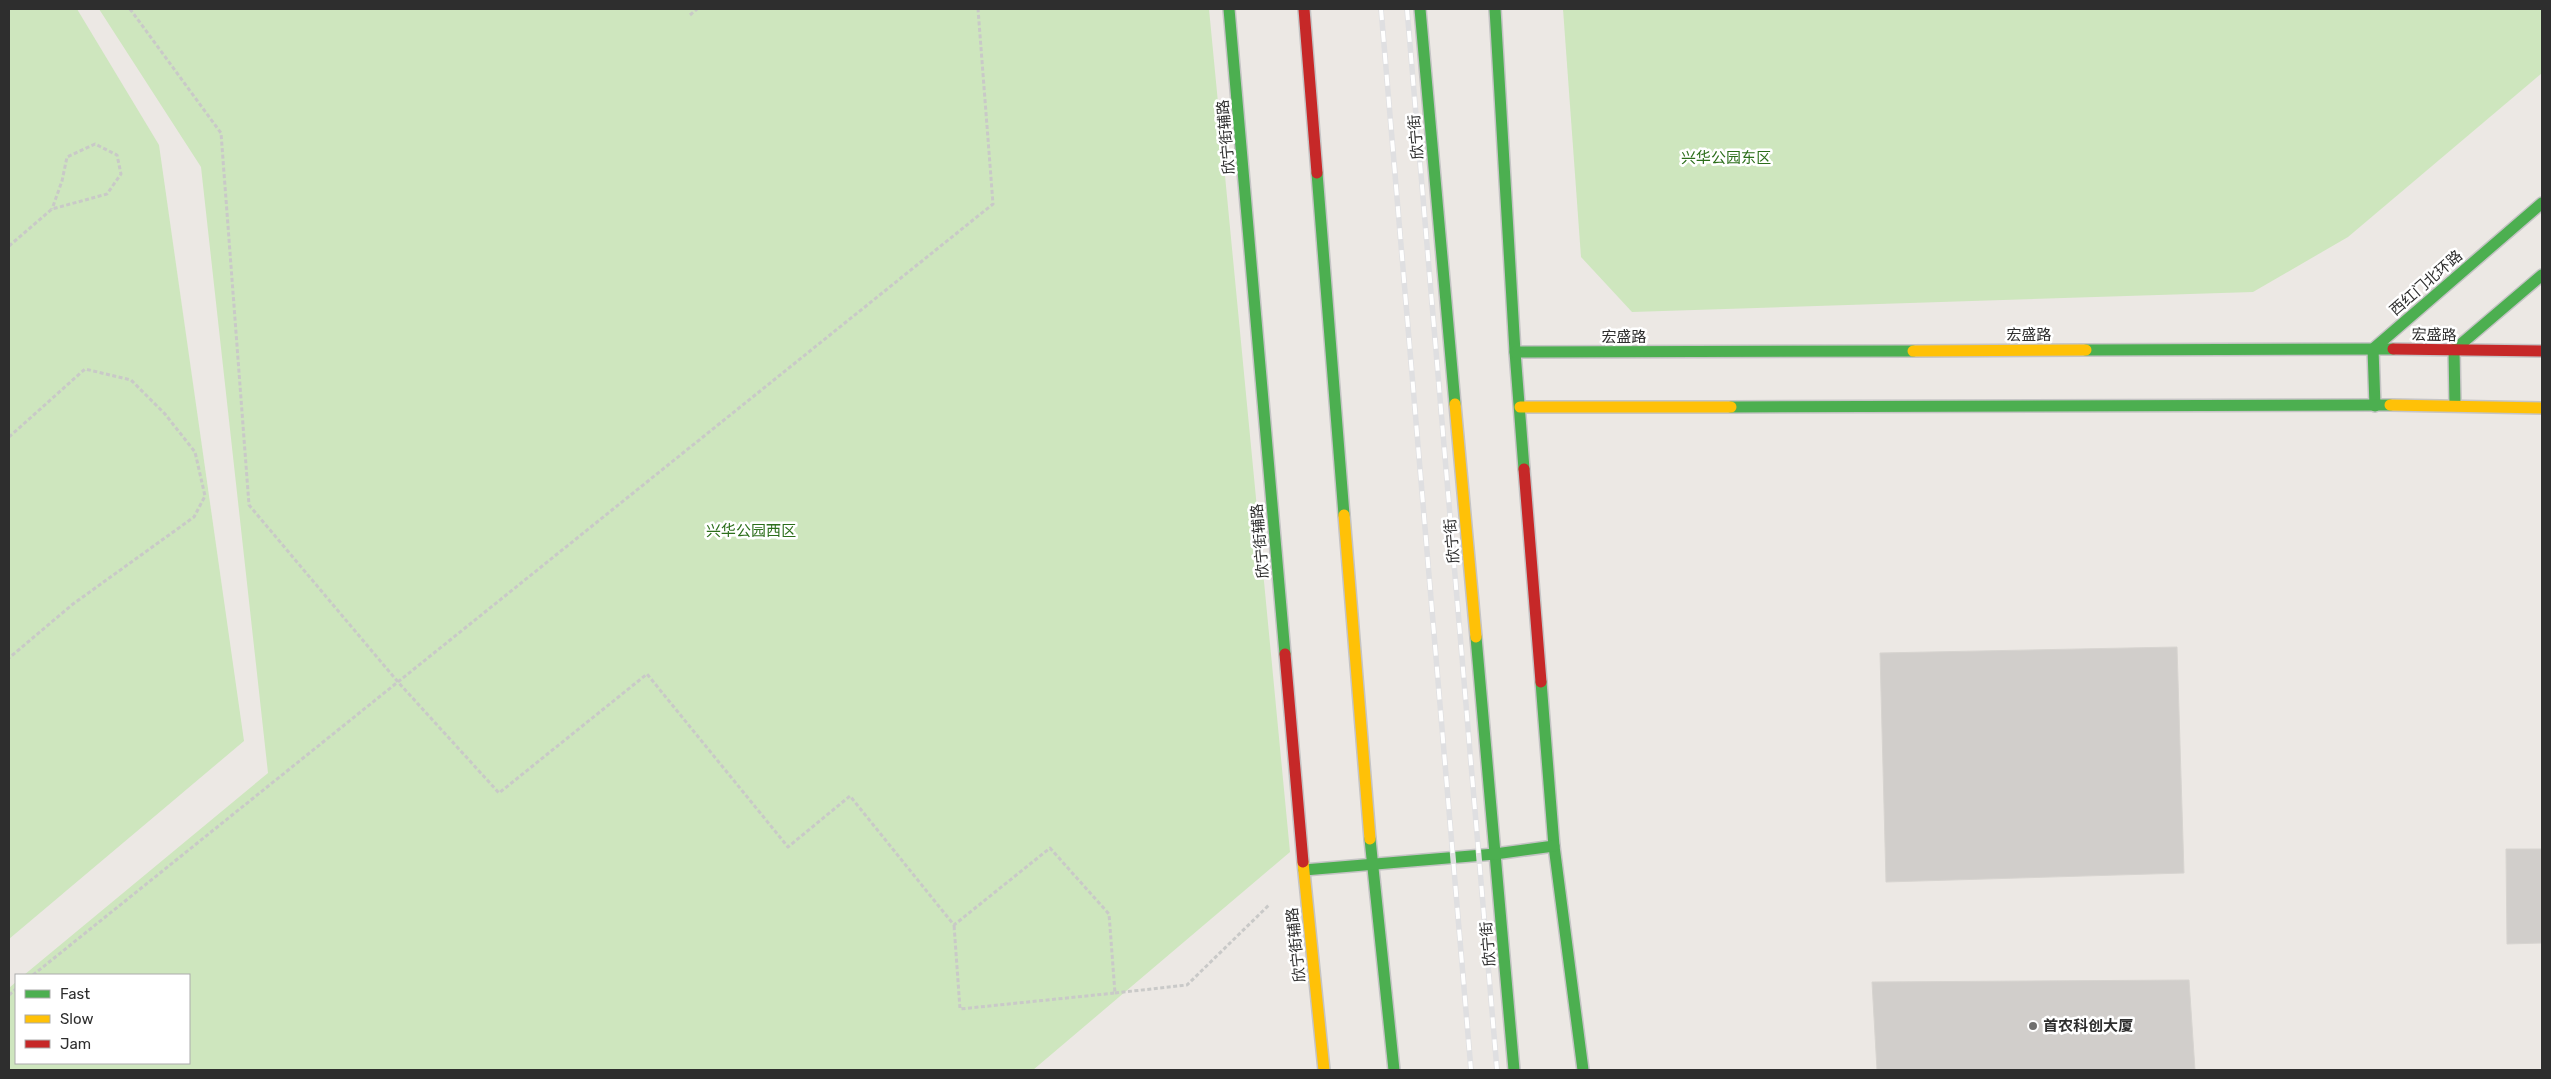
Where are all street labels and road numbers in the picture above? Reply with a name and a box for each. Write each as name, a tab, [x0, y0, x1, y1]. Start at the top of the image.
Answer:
street label: 欣宁街辅路	[1214, 99, 1238, 175]
street label: 欣宁街	[1405, 114, 1427, 160]
street label: 西红门北环路	[2386, 247, 2466, 319]
street label: 宏盛路	[2006, 326, 2052, 344]
street label: 宏盛路	[2411, 326, 2457, 344]
street label: 宏盛路	[1601, 328, 1647, 346]
street label: 欣宁街辅路	[1248, 503, 1272, 579]
street label: 欣宁街	[1441, 518, 1463, 564]
street label: 欣宁街辅路	[1283, 907, 1309, 983]
street label: 欣宁街	[1477, 921, 1499, 967]

